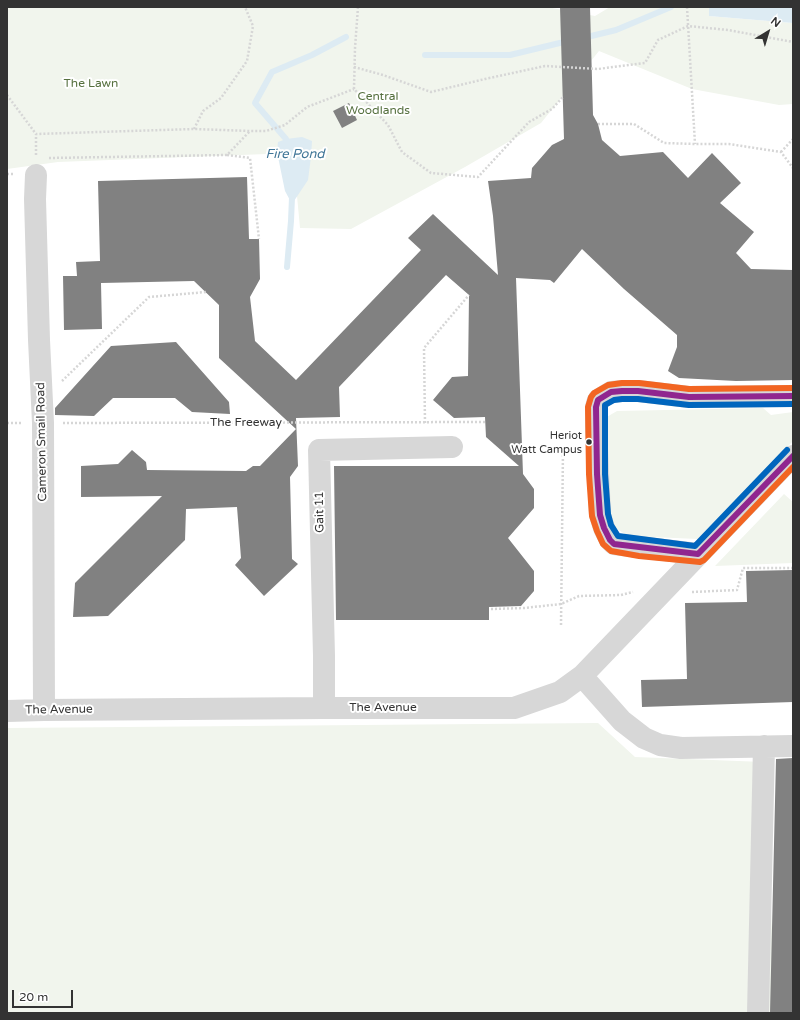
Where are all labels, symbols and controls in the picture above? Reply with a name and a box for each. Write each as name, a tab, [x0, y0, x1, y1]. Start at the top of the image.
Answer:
north arrow	[748, 12, 788, 52]
text: N	[768, 14, 783, 30]
park label: The Lawn	[64, 77, 118, 91]
park label: Central Woodlands	[346, 90, 410, 118]
water label: Fire Pond	[265, 147, 325, 163]
street label: Cameron Smail Road	[34, 382, 50, 502]
street label: The Freeway	[210, 416, 282, 430]
place label: Heriot Watt Campus	[511, 429, 582, 455]
marker: Heriot Watt Campus	[584, 437, 594, 447]
street label: Gait 11	[312, 491, 328, 533]
street label: The Avenue	[349, 701, 417, 715]
street label: The Avenue	[25, 702, 93, 718]
scale bar	[14, 982, 75, 1008]
text: 20 m	[19, 990, 48, 1004]

